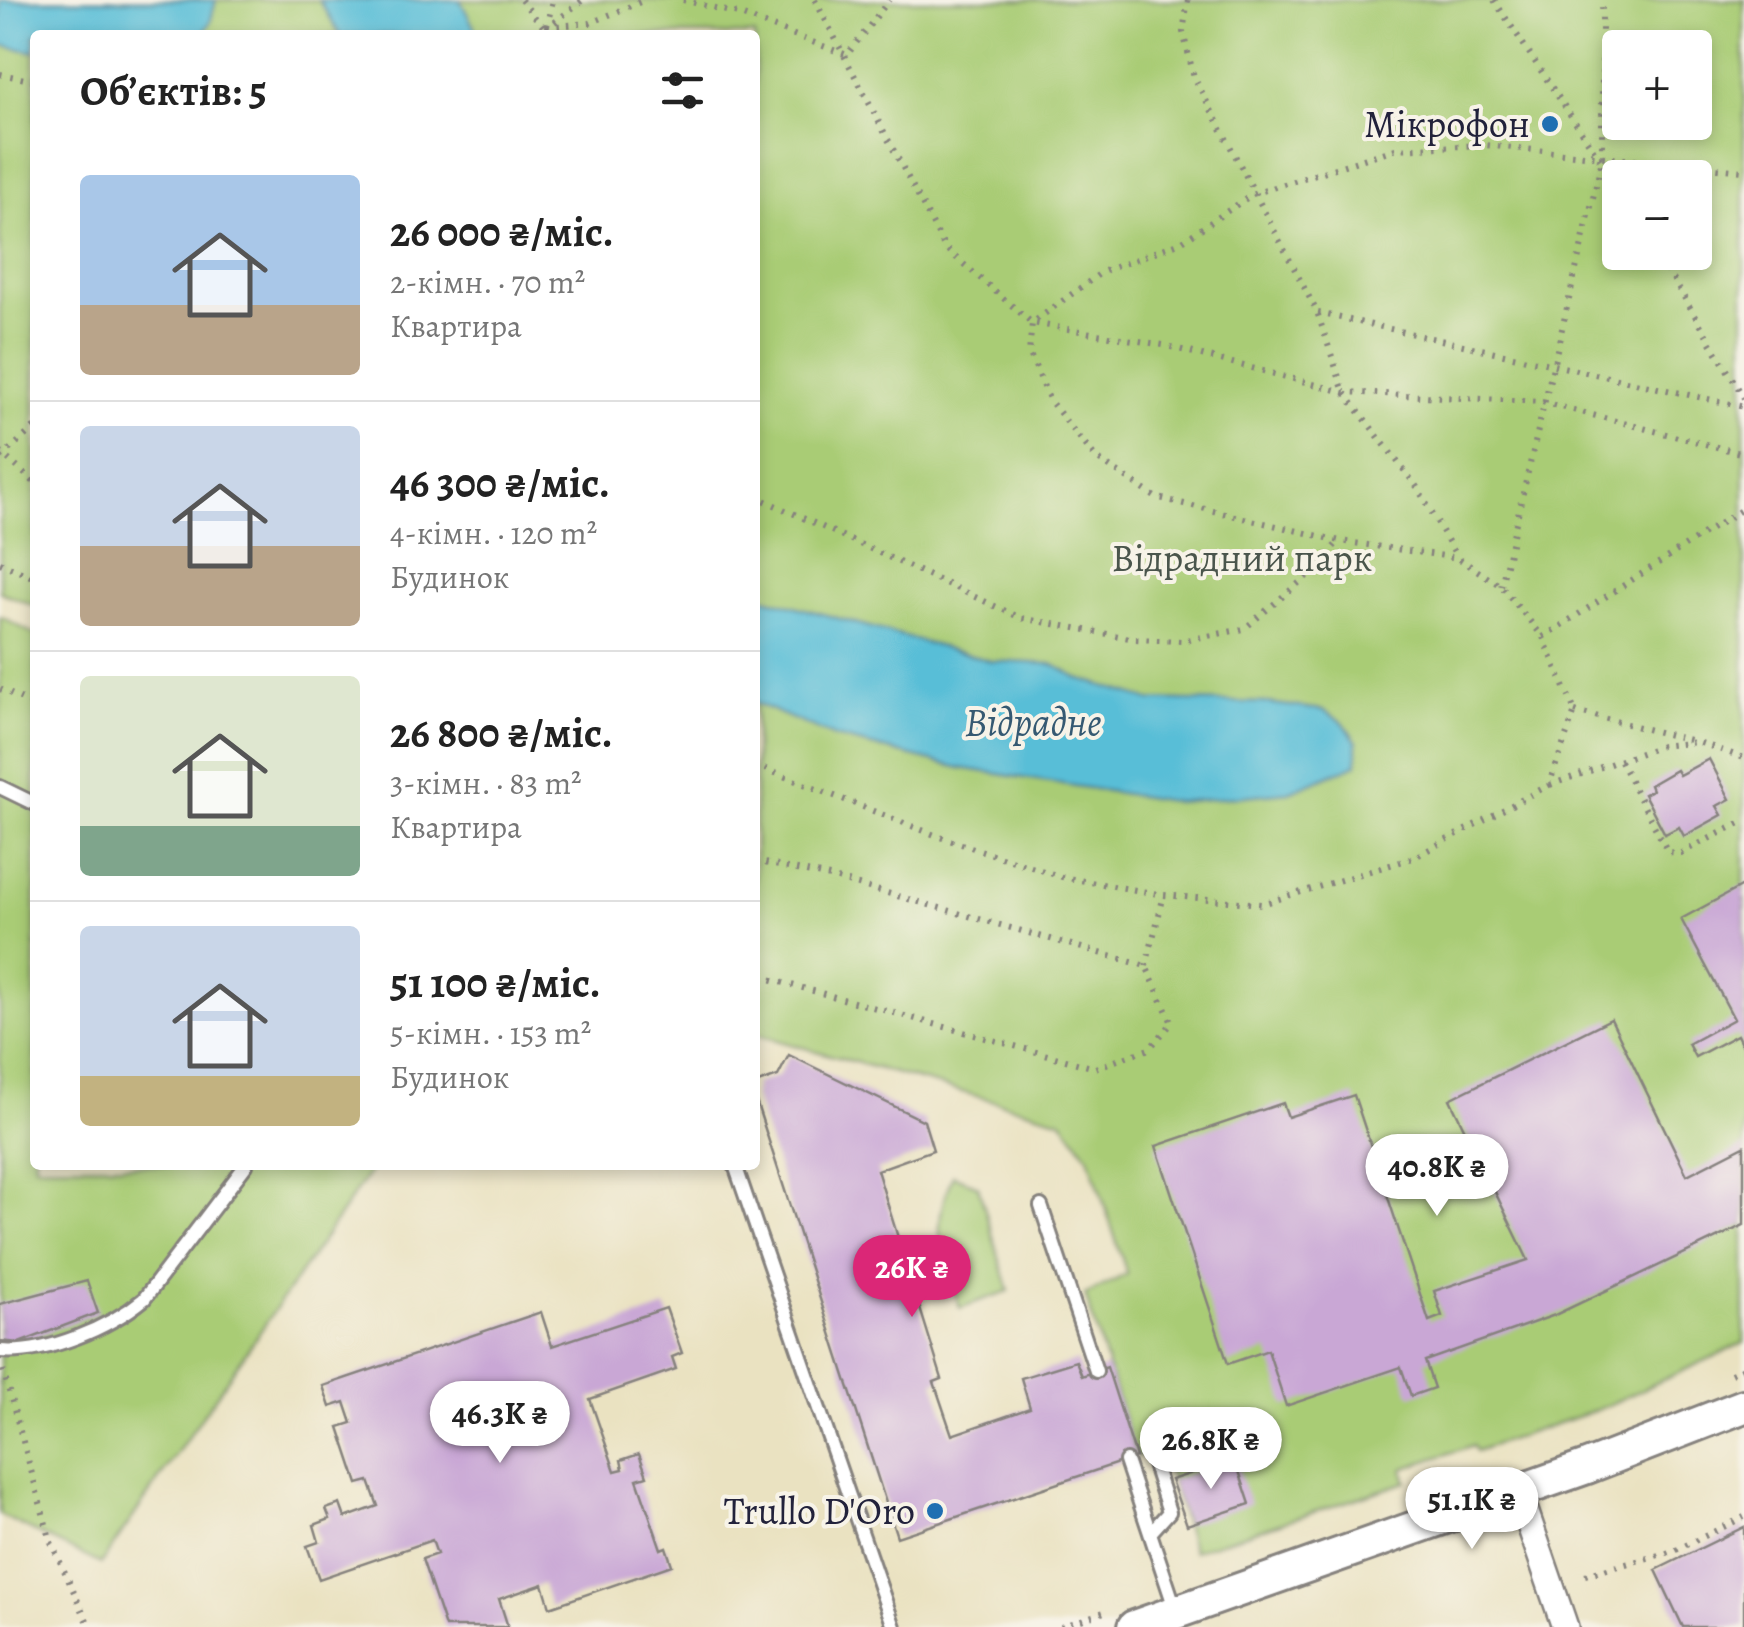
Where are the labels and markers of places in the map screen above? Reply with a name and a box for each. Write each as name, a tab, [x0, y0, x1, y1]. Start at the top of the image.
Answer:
place label: Мікрофон	[1364, 98, 1530, 150]
marker: Мікрофон	[1539, 113, 1561, 135]
pin: 40.8K ₴	[1345, 1134, 1529, 1219]
pin: 26K ₴	[842, 1235, 982, 1320]
pin: 46.3K ₴	[408, 1381, 592, 1466]
pin: 26.8K ₴	[1119, 1407, 1303, 1492]
pin: 51.1K ₴	[1380, 1467, 1564, 1552]
place label: Trullo D'Oro	[724, 1485, 915, 1537]
marker: Trullo D'Oro	[924, 1500, 946, 1522]

